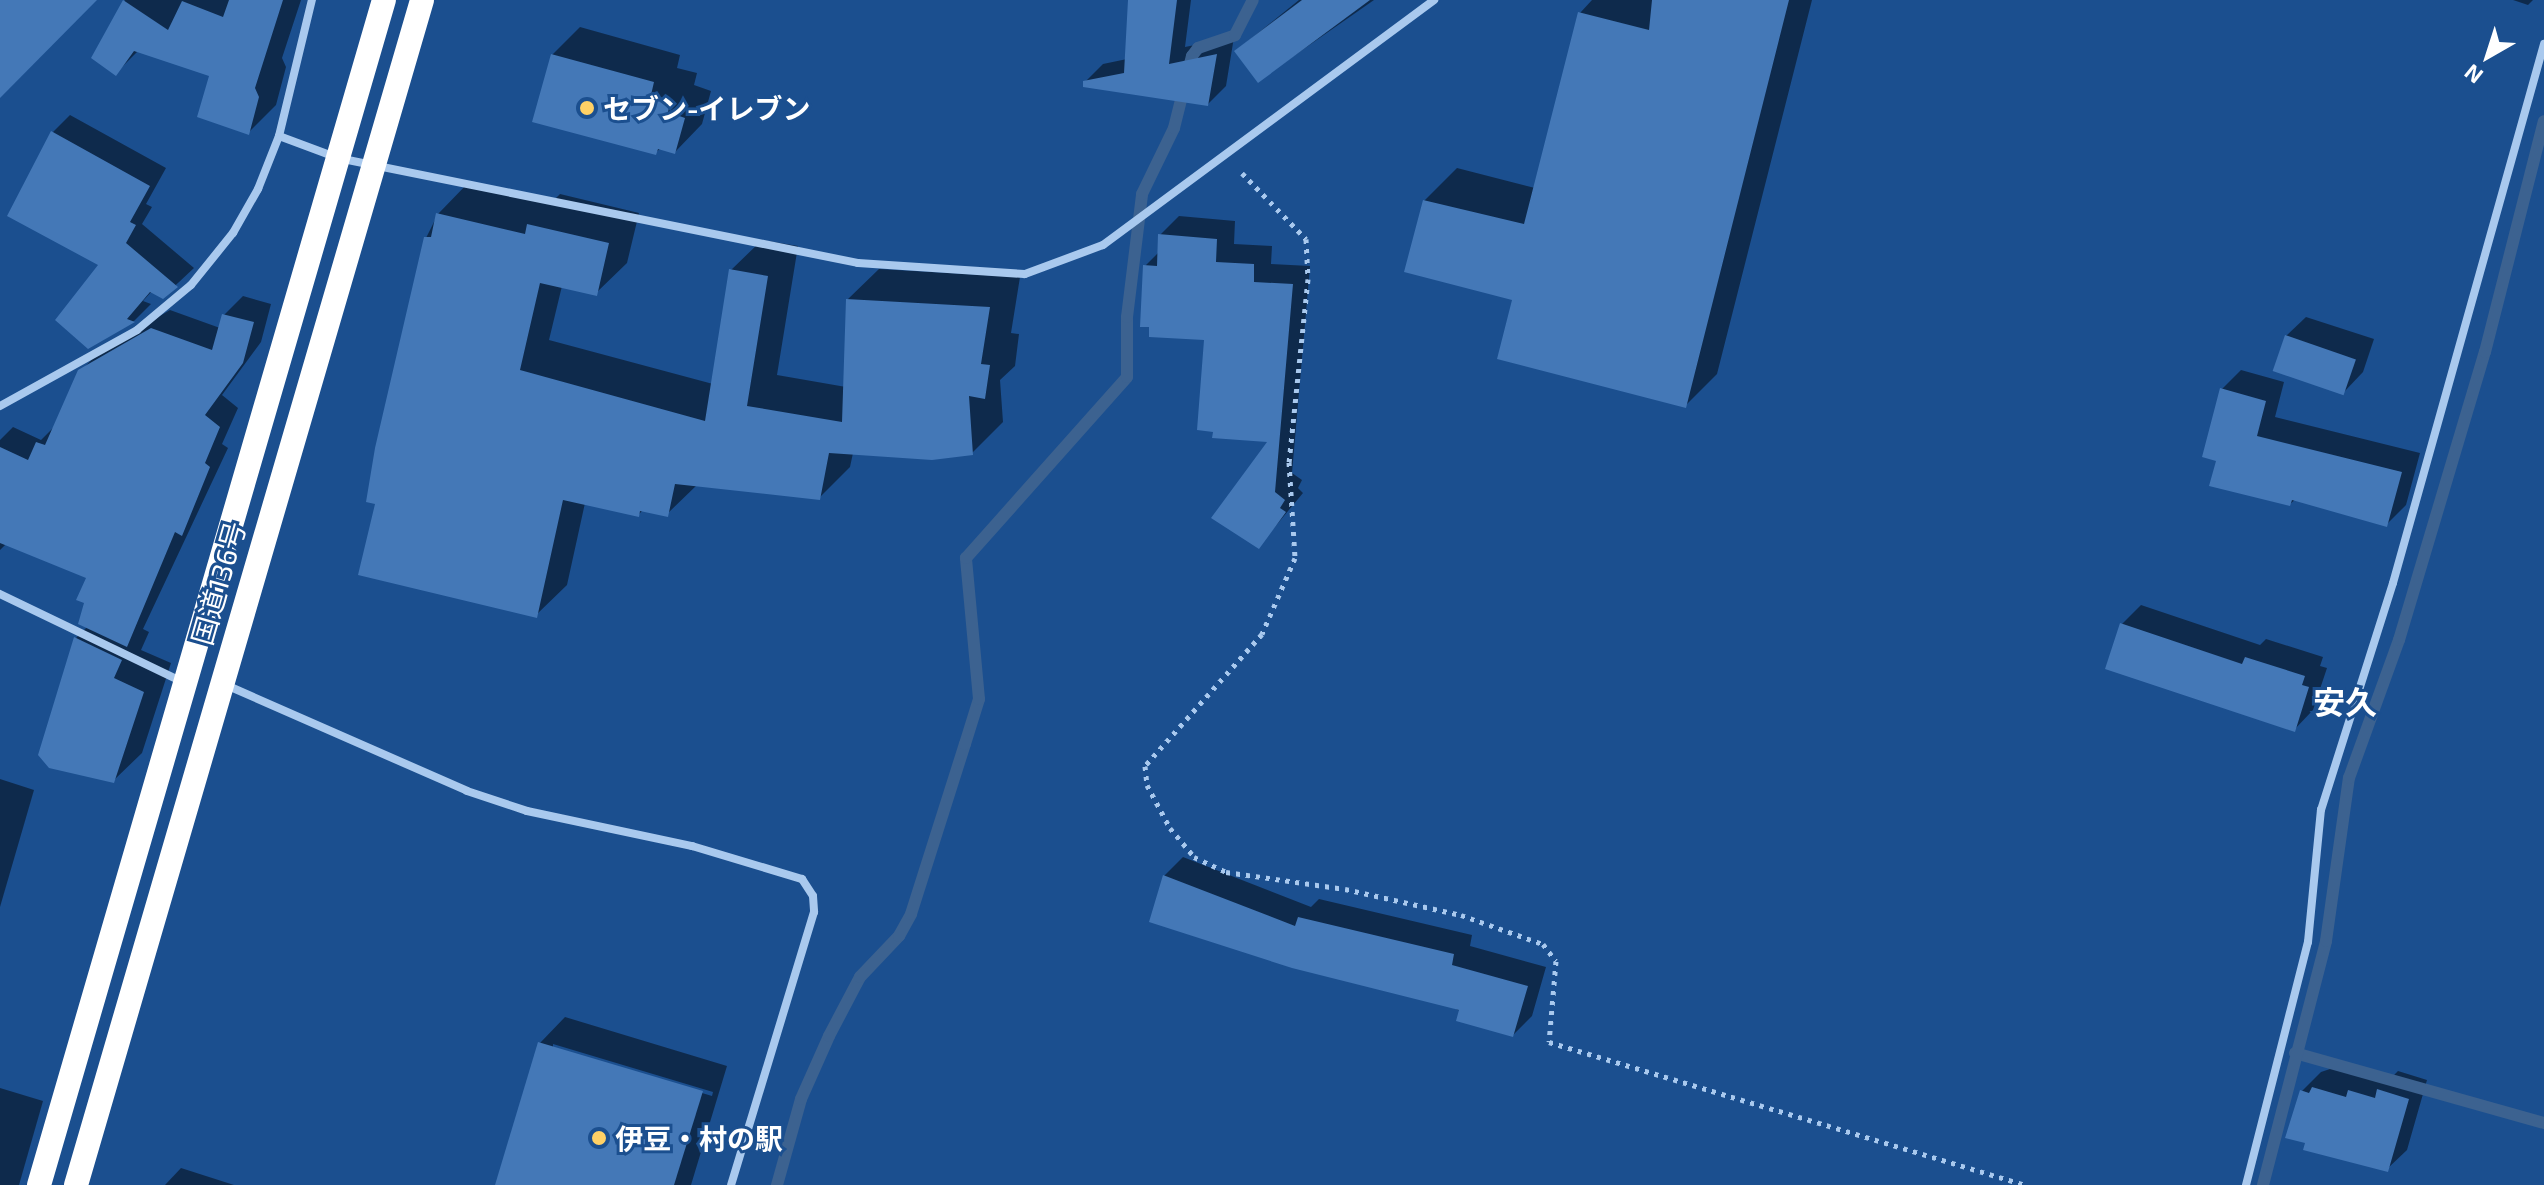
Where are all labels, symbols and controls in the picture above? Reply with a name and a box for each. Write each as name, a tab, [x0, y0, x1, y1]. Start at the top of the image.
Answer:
north arrow	[2448, 16, 2528, 96]
text: N	[2459, 60, 2487, 90]
place label: セブン-イレブン	[603, 91, 811, 125]
marker: セブン-イレブン	[578, 99, 596, 117]
street label: 国道136号	[184, 517, 252, 649]
district label: 安久	[2313, 682, 2377, 720]
place label: 伊豆・村の駅	[615, 1121, 783, 1155]
marker: 伊豆・村の駅	[590, 1129, 608, 1147]

